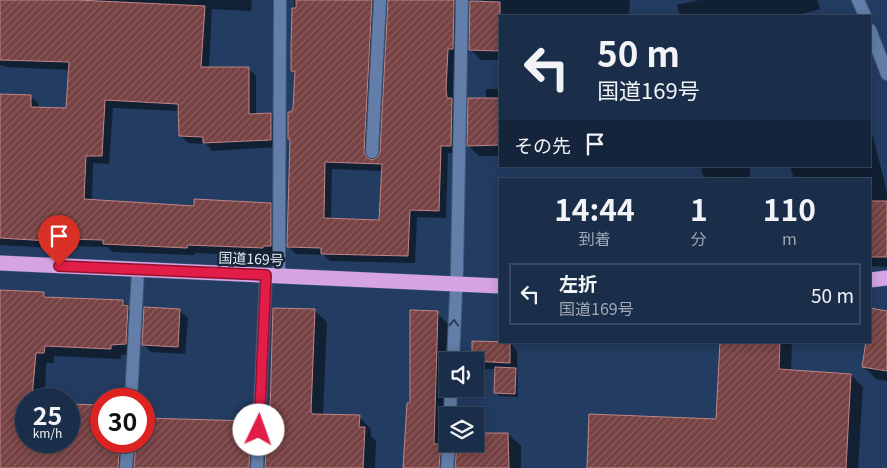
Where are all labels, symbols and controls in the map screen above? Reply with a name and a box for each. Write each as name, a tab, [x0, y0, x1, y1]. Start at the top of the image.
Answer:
text: 50 m	[597, 26, 680, 77]
icon: left	[514, 35, 579, 100]
text: 国道169号	[597, 73, 700, 105]
icon: arrive	[581, 130, 609, 158]
text: その先	[514, 131, 571, 158]
text: 14:44	[554, 186, 635, 230]
text: 1	[690, 186, 708, 230]
text: 110	[763, 186, 816, 230]
pin	[38, 215, 80, 266]
icon: arrive	[45, 222, 73, 250]
text: 到着	[578, 226, 610, 250]
text: 分	[691, 226, 707, 250]
text: m	[782, 226, 797, 250]
street label: 国道169号	[218, 247, 284, 269]
text: 左折	[559, 269, 597, 296]
icon: left	[516, 280, 544, 308]
text: 50 m	[811, 281, 854, 308]
text: 国道169号	[559, 296, 634, 320]
one-way arrow	[449, 318, 460, 326]
map controls	[439, 352, 484, 452]
button: sound	[439, 352, 484, 397]
speed limit sign: 30	[90, 388, 155, 453]
text: 25	[33, 396, 62, 432]
position arrow	[232, 403, 284, 455]
button: layers	[439, 407, 484, 452]
text: km/h	[33, 424, 62, 441]

